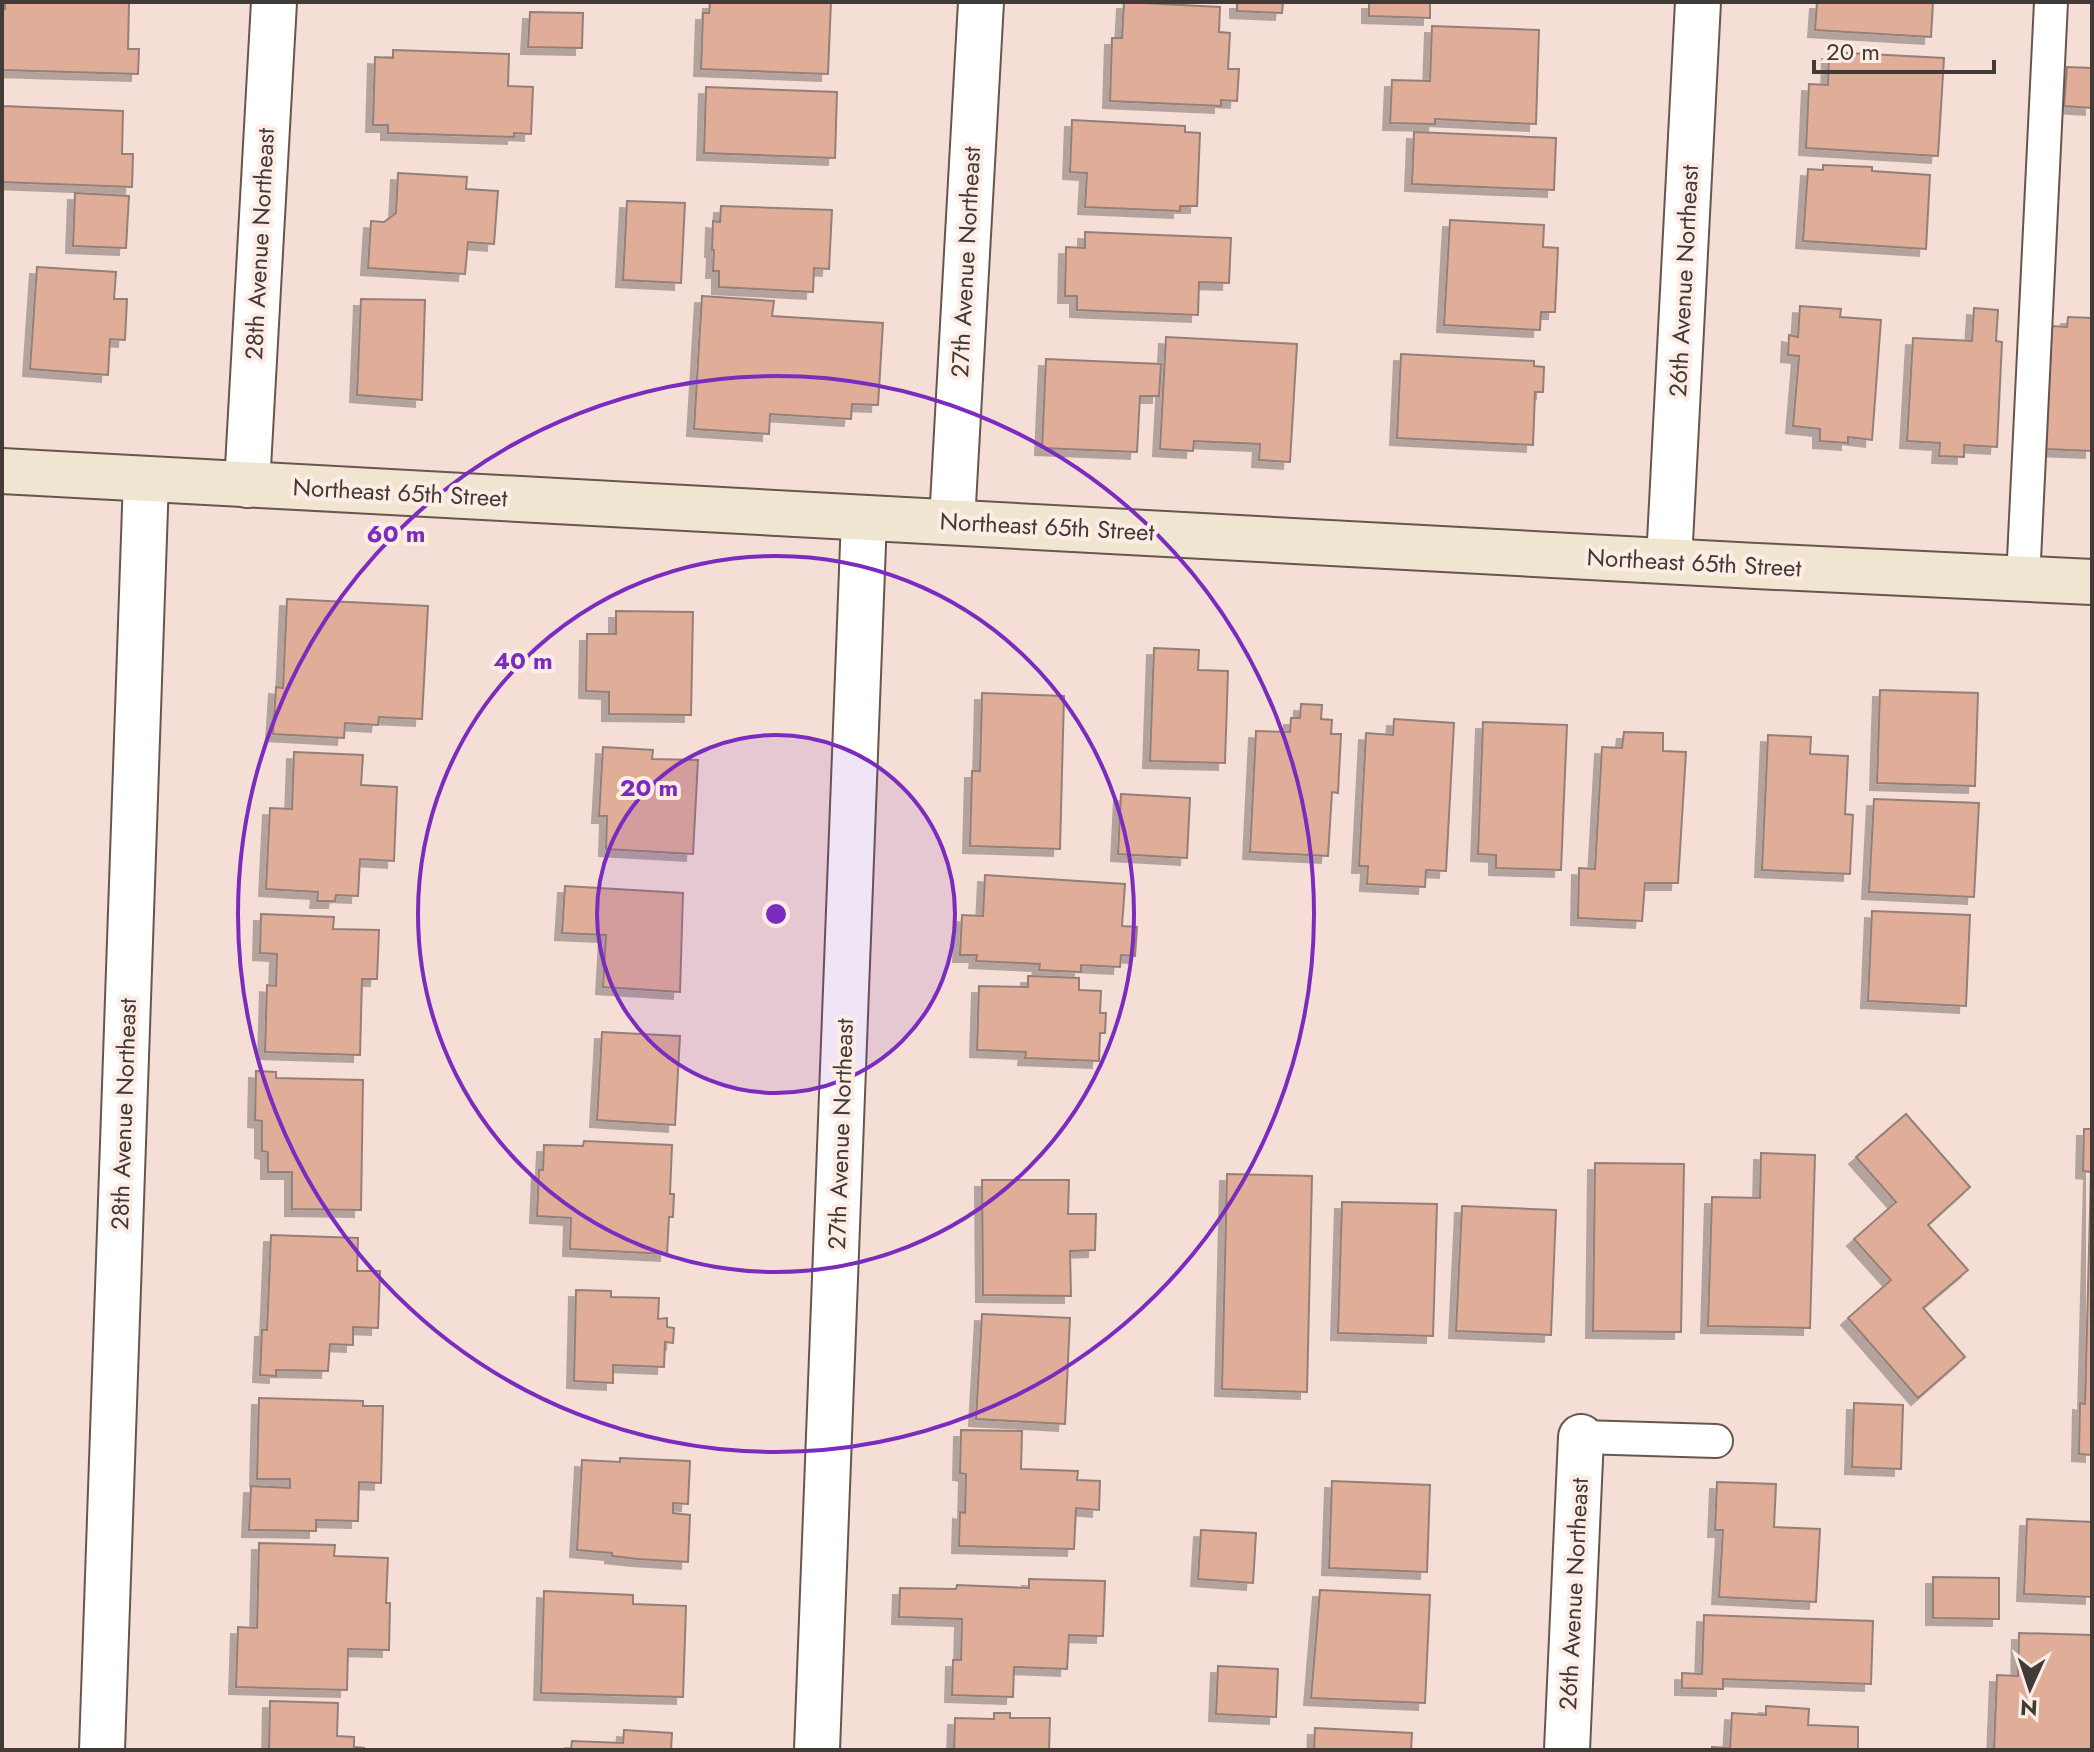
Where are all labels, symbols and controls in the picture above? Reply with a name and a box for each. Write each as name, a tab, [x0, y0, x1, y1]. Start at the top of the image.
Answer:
scale bar	[1814, 24, 1994, 74]
text: 20 m	[1826, 34, 1880, 69]
street label: 28th Avenue Northeast	[236, 127, 283, 361]
street label: 27th Avenue Northeast	[942, 145, 989, 378]
street label: 26th Avenue Northeast	[1660, 164, 1707, 398]
street label: Northeast 65th Street	[292, 469, 509, 516]
street label: Northeast 65th Street	[939, 503, 1156, 550]
text: 60 m	[367, 516, 425, 551]
street label: Northeast 65th Street	[1586, 539, 1803, 586]
text: 40 m	[493, 643, 553, 678]
text: 20 m	[620, 770, 678, 805]
centre of rings	[762, 900, 790, 928]
street label: 28th Avenue Northeast	[102, 997, 145, 1230]
street label: 27th Avenue Northeast	[819, 1018, 862, 1250]
street label: 26th Avenue Northeast	[1550, 1477, 1597, 1711]
north arrow	[1990, 1648, 2070, 1728]
text: N	[2019, 1692, 2039, 1724]

